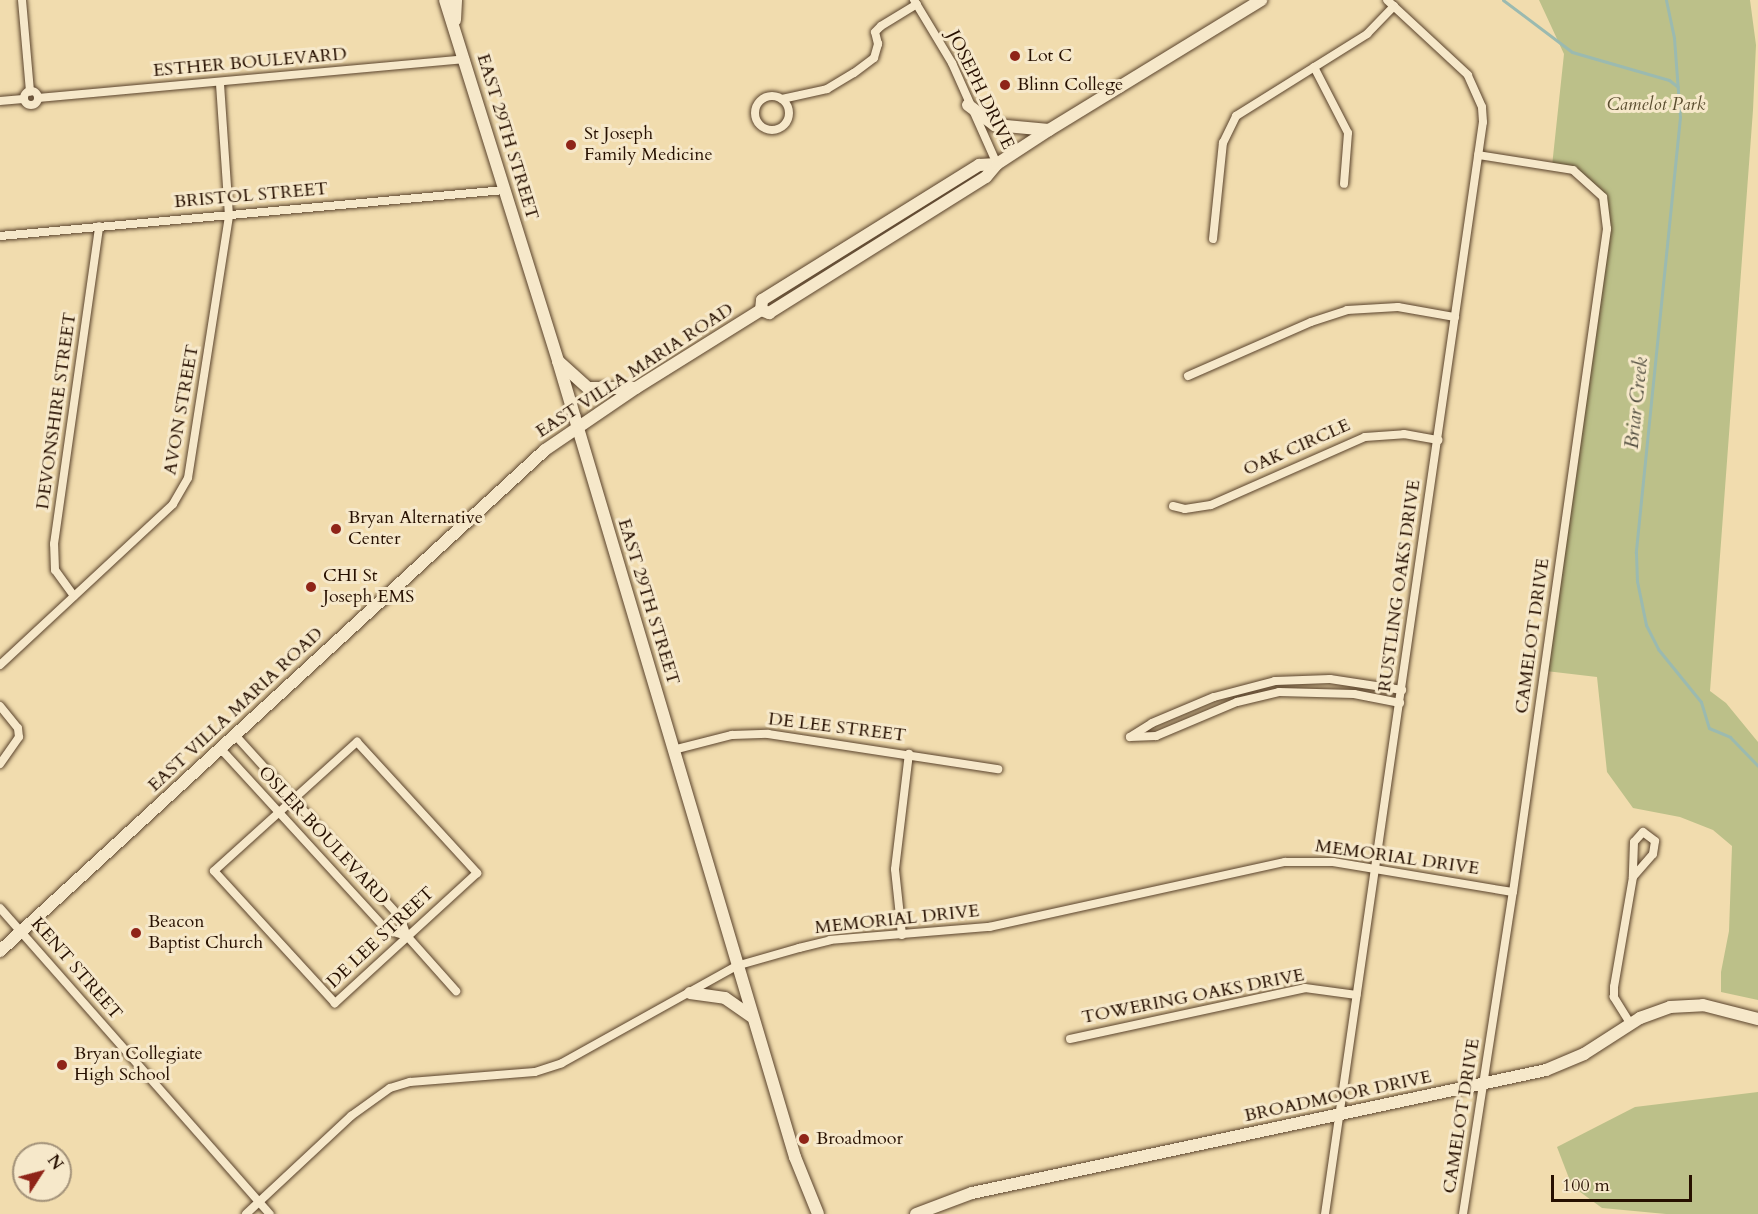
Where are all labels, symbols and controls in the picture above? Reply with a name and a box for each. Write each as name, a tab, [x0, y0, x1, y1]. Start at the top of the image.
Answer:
street label: JOSEPH DRIVE	[942, 27, 1018, 153]
street label: ESTHER BOULEVARD	[152, 44, 348, 82]
place label: Lot C	[1027, 45, 1072, 67]
marker: Lot C	[1008, 49, 1022, 63]
street label: EAST 29TH STREET	[471, 51, 543, 223]
place label: Blinn College	[1017, 74, 1123, 96]
marker: Blinn College	[998, 78, 1012, 92]
park label: Camelot Park	[1607, 94, 1705, 116]
place label: St Joseph Family Medicine	[584, 124, 713, 166]
marker: St Joseph Family Medicine	[562, 136, 580, 154]
street label: BRISTOL STREET	[173, 179, 329, 213]
street label: EAST VILLA MARIA ROAD	[532, 299, 738, 443]
street label: DEVONSHIRE STREET	[32, 311, 82, 511]
street label: AVON STREET	[160, 343, 204, 477]
water label: Briar Creek	[1619, 356, 1653, 450]
street label: OAK CIRCLE	[1240, 415, 1354, 481]
street label: RUSTLING OAKS DRIVE	[1374, 479, 1426, 693]
place label: Bryan Alternative Center	[348, 508, 483, 550]
street label: EAST 29TH STREET	[612, 516, 684, 688]
marker: Bryan Alternative Center	[329, 522, 343, 536]
street label: CAMELOT DRIVE	[1511, 557, 1555, 715]
place label: CHI St Joseph EMS	[323, 566, 414, 608]
marker: CHI St Joseph EMS	[304, 580, 318, 594]
street label: EAST VILLA MARIA ROAD	[144, 623, 328, 797]
street label: DE LEE STREET	[767, 709, 907, 747]
street label: OSLER BOULEVARD	[253, 762, 393, 910]
street label: MEMORIAL DRIVE	[1314, 836, 1480, 880]
street label: DE LEE STREET	[323, 883, 439, 993]
street label: MEMORIAL DRIVE	[814, 901, 980, 939]
place label: Beacon Baptist Church	[148, 912, 263, 954]
street label: KENT STREET	[26, 914, 126, 1024]
marker: Beacon Baptist Church	[129, 926, 143, 940]
street label: TOWERING OAKS DRIVE	[1080, 965, 1306, 1029]
street label: CAMELOT DRIVE	[1439, 1037, 1485, 1195]
place label: Bryan Collegiate High School	[74, 1044, 203, 1086]
marker: Bryan Collegiate High School	[55, 1058, 69, 1072]
street label: BROADMOOR DRIVE	[1243, 1067, 1433, 1127]
place label: Broadmoor	[816, 1128, 903, 1150]
marker: Broadmoor	[797, 1132, 811, 1146]
north arrow	[12, 1142, 72, 1202]
text: N	[42, 1151, 68, 1175]
scale bar	[1554, 1163, 1695, 1201]
text: 100 m	[1562, 1173, 1610, 1198]

